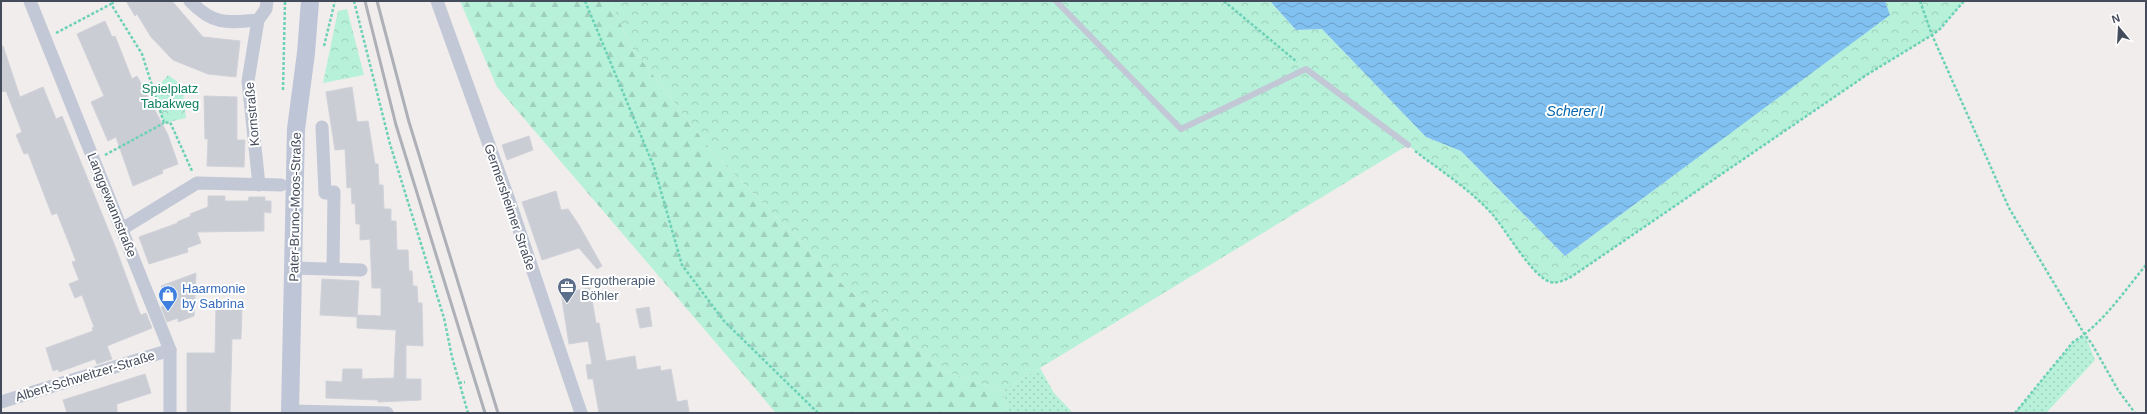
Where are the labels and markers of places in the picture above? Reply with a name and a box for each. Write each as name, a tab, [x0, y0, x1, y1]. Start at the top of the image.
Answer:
place label: Ergotherapie Böhler	[581, 273, 655, 303]
office icon: Ergotherapie Böhler	[556, 276, 578, 304]
place label: Haarmonie by Sabrina	[182, 281, 246, 311]
shop icon: Haarmonie by Sabrina	[157, 284, 179, 312]

